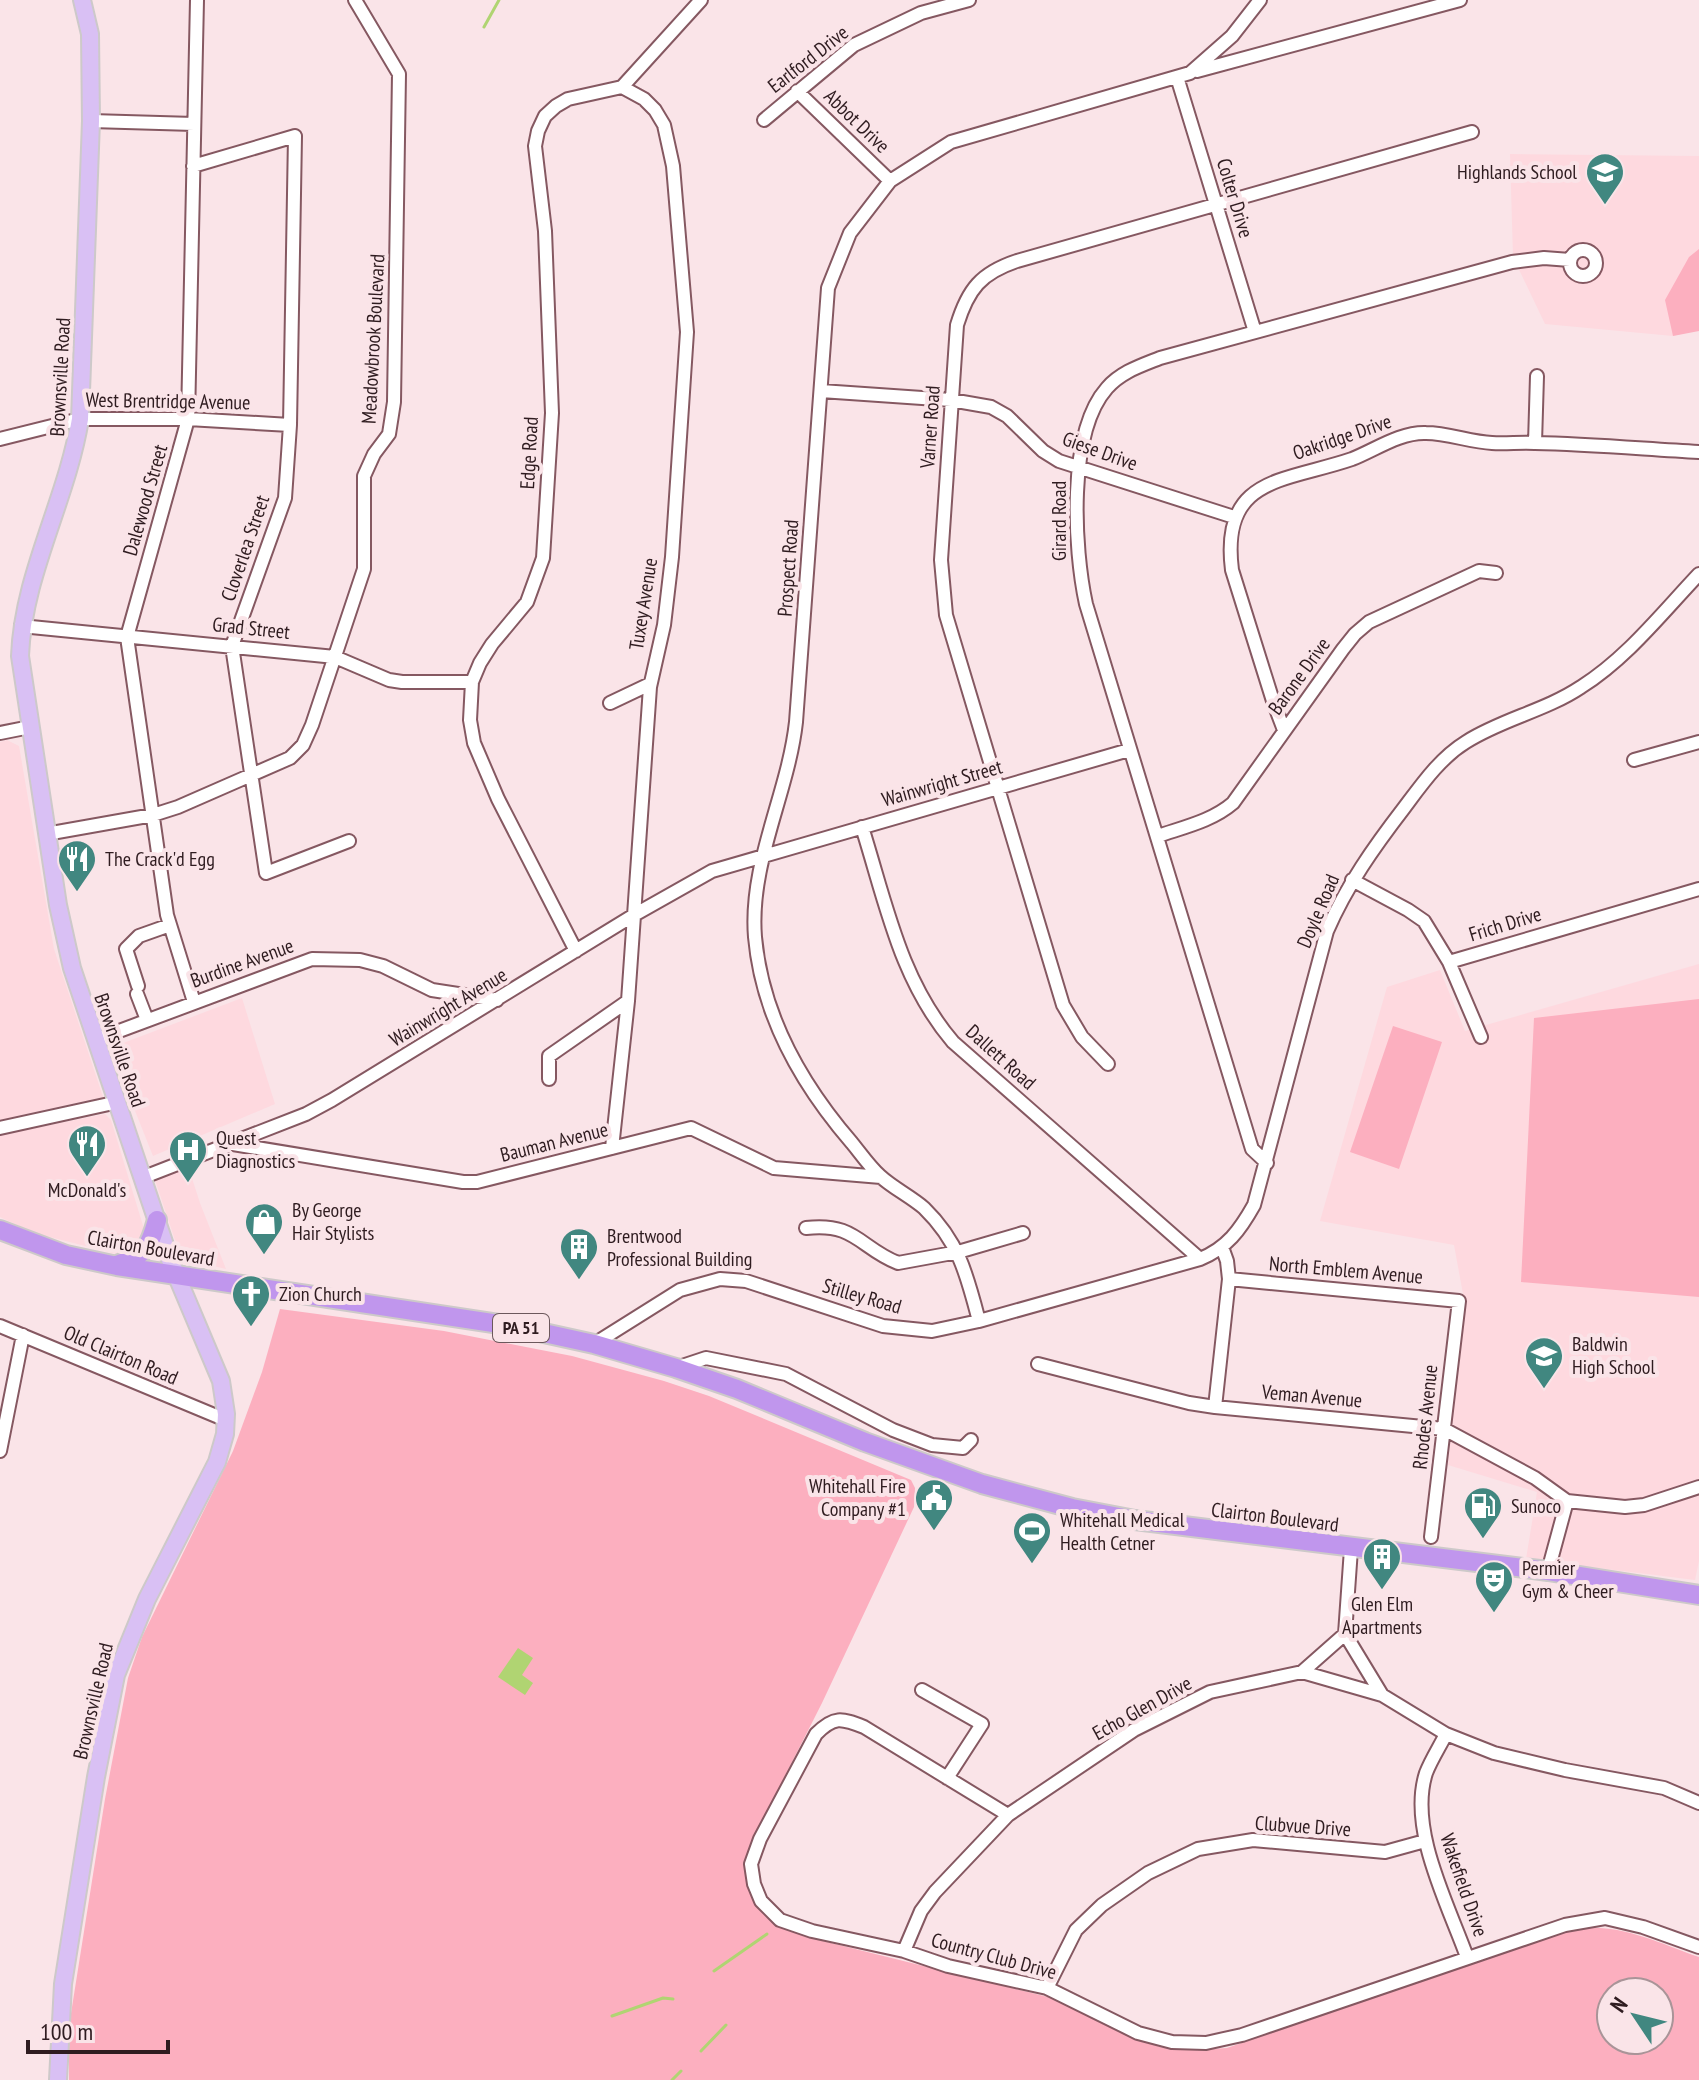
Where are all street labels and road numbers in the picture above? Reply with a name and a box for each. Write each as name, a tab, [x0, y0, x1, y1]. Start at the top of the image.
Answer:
street label: Earlford Drive	[763, 19, 853, 99]
street label: Abbot Drive	[819, 83, 895, 159]
street label: Colter Drive	[1211, 155, 1259, 241]
street label: Meadowbrook Boulevard	[356, 253, 390, 425]
street label: Brownsville Road	[44, 317, 76, 437]
street label: Varner Road	[914, 385, 946, 470]
street label: West Brentridge Avenue	[85, 387, 251, 415]
street label: Oakridge Drive	[1289, 408, 1395, 466]
street label: Edge Road	[514, 416, 544, 490]
street label: Giese Drive	[1059, 425, 1141, 477]
street label: Dalewood Street	[117, 441, 173, 559]
street label: Girard Road	[1046, 481, 1072, 561]
street label: Cloverlea Street	[215, 491, 275, 604]
street label: Prospect Road	[772, 519, 804, 617]
street label: Tuxey Avenue	[623, 556, 663, 652]
street label: Grad Street	[211, 611, 291, 645]
street label: Barone Drive	[1262, 632, 1336, 720]
street label: Wainwright Street	[879, 753, 1006, 813]
street label: Doyle Road	[1291, 870, 1345, 952]
street label: Frich Drive	[1466, 901, 1544, 947]
street label: Burdine Avenue	[187, 932, 297, 994]
street label: Wainwright Avenue	[384, 962, 512, 1052]
street label: Brownsville Road	[88, 990, 152, 1110]
street label: Dallett Road	[961, 1019, 1041, 1095]
street label: Bauman Avenue	[497, 1116, 611, 1168]
street label: Clairton Boulevard	[86, 1224, 216, 1272]
street label: North Emblem Avenue	[1268, 1250, 1424, 1290]
street label: Stilley Road	[820, 1272, 904, 1320]
road number: PA 51	[493, 1314, 549, 1342]
street label: Old Clairton Road	[60, 1319, 182, 1391]
street label: Rhodes Avenue	[1407, 1363, 1443, 1471]
street label: Veman Avenue	[1260, 1379, 1363, 1413]
street label: Clairton Boulevard	[1210, 1496, 1340, 1538]
street label: Brownsville Road	[67, 1640, 119, 1762]
street label: Echo Glen Drive	[1088, 1670, 1196, 1746]
street label: Clubvue Drive	[1254, 1810, 1352, 1842]
street label: Wakefield Drive	[1434, 1830, 1494, 1940]
street label: Country Club Drive	[929, 1927, 1059, 1985]

